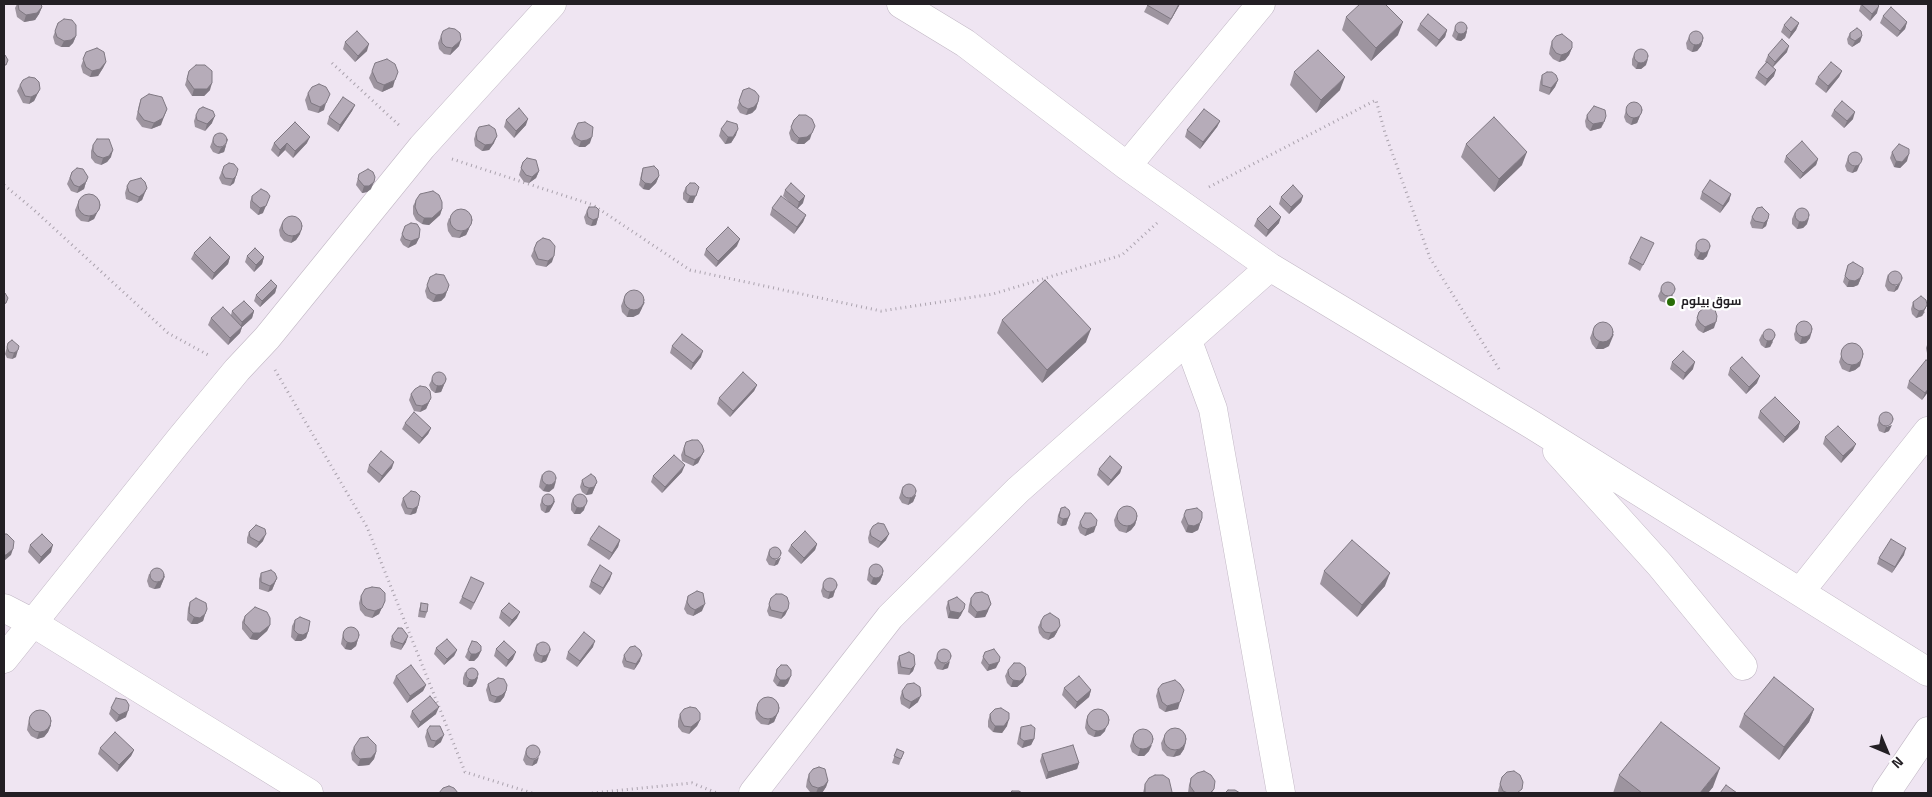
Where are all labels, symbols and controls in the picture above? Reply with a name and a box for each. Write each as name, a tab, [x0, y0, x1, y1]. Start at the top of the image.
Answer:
place label: سوق بيلوم	[1681, 295, 1741, 309]
marker: سوق بيلوم	[1665, 296, 1677, 308]
north arrow	[1862, 727, 1912, 777]
text: N	[1887, 752, 1909, 774]

